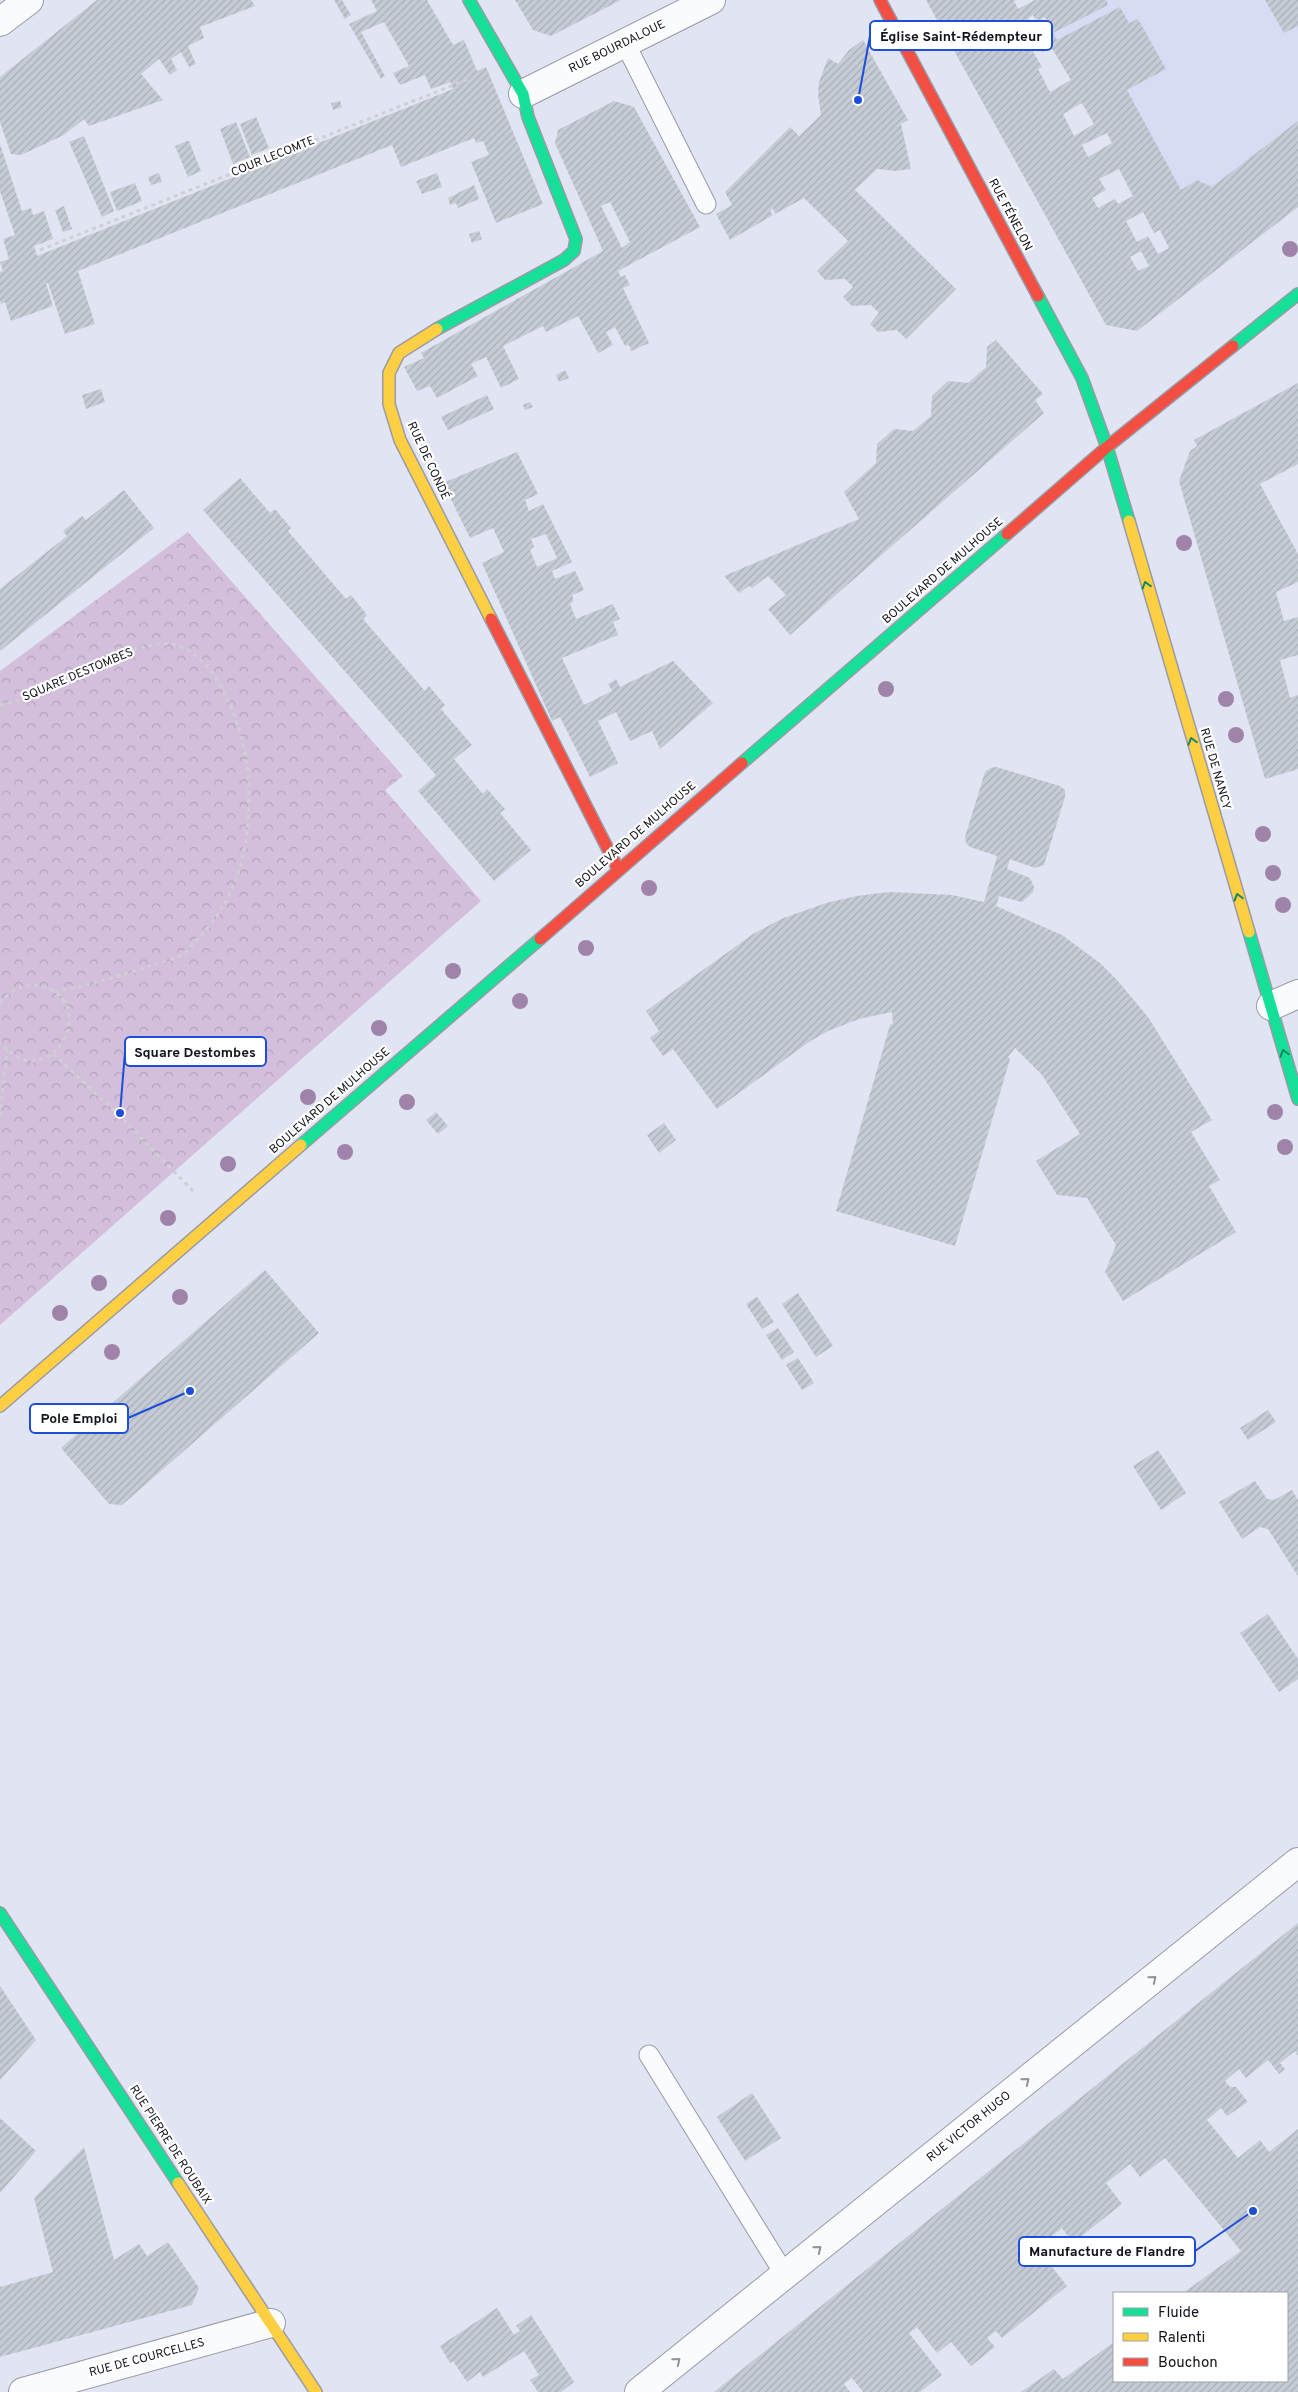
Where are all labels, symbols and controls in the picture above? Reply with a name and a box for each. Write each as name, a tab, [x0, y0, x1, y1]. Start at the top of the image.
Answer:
street label: RUE BOURDALOUE	[566, 17, 668, 77]
callout: Église Saint-Rédempteur	[870, 21, 1052, 50]
text: Église Saint-Rédempteur	[880, 28, 1042, 46]
street label: COUR LECOMTE	[229, 133, 317, 181]
street label: RUE FÉNELON	[984, 176, 1036, 254]
street label: RUE DE CONDÉ	[403, 419, 453, 503]
street label: BOULEVARD DE MULHOUSE	[879, 514, 1007, 628]
one-way arrow	[1142, 581, 1152, 590]
street label: SQUARE DESTOMBES	[20, 644, 136, 706]
street label: RUE DE NANCY	[1196, 726, 1234, 812]
one-way arrow	[1188, 737, 1198, 746]
street label: BOULEVARD DE MULHOUSE	[572, 778, 700, 892]
one-way arrow	[1234, 893, 1244, 901]
callout: Square Destombes	[125, 1037, 266, 1066]
street label: BOULEVARD DE MULHOUSE	[266, 1044, 394, 1158]
text: Square Destombes	[134, 1045, 256, 1062]
one-way arrow	[1280, 1049, 1290, 1057]
callout: Pole Emploi	[30, 1404, 128, 1433]
text: Pole Emploi	[40, 1411, 118, 1428]
one-way arrow	[1147, 1977, 1156, 1985]
one-way arrow	[1020, 2078, 1029, 2086]
street label: RUE PIERRE DE ROUBAIX	[125, 2082, 215, 2208]
street label: RUE VICTOR HUGO	[923, 2088, 1015, 2166]
callout: Manufacture de Flandre	[1019, 2237, 1195, 2266]
text: Manufacture de Flandre	[1029, 2244, 1185, 2261]
one-way arrow	[812, 2246, 821, 2254]
legend	[1113, 2292, 1288, 2382]
text: Fluide	[1158, 2304, 1199, 2323]
text: Ralenti	[1158, 2329, 1205, 2348]
street label: RUE DE COURCELLES	[87, 2335, 207, 2381]
text: Bouchon	[1158, 2354, 1218, 2373]
one-way arrow	[672, 2358, 681, 2367]

